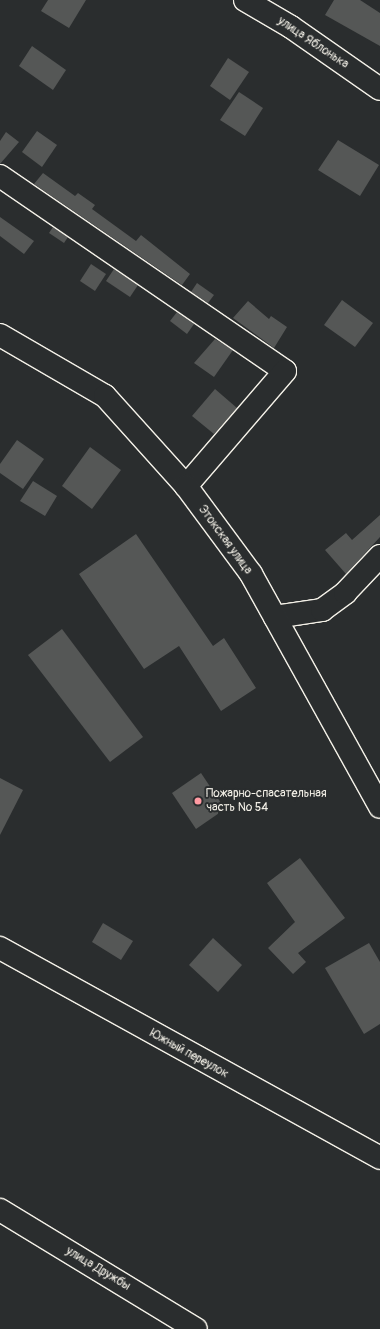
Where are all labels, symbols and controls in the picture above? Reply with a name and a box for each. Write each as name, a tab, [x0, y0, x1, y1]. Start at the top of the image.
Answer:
street label: улица Яблонька	[275, 14, 351, 72]
street label: Этокская улица	[195, 503, 255, 577]
place label: Пожарно-спасательная часть № 54	[206, 787, 327, 815]
marker: Пожарно-спасательная часть № 54	[193, 796, 203, 806]
street label: Южный переулок	[147, 1026, 231, 1082]
street label: улица Дружбы	[63, 1244, 133, 1294]

